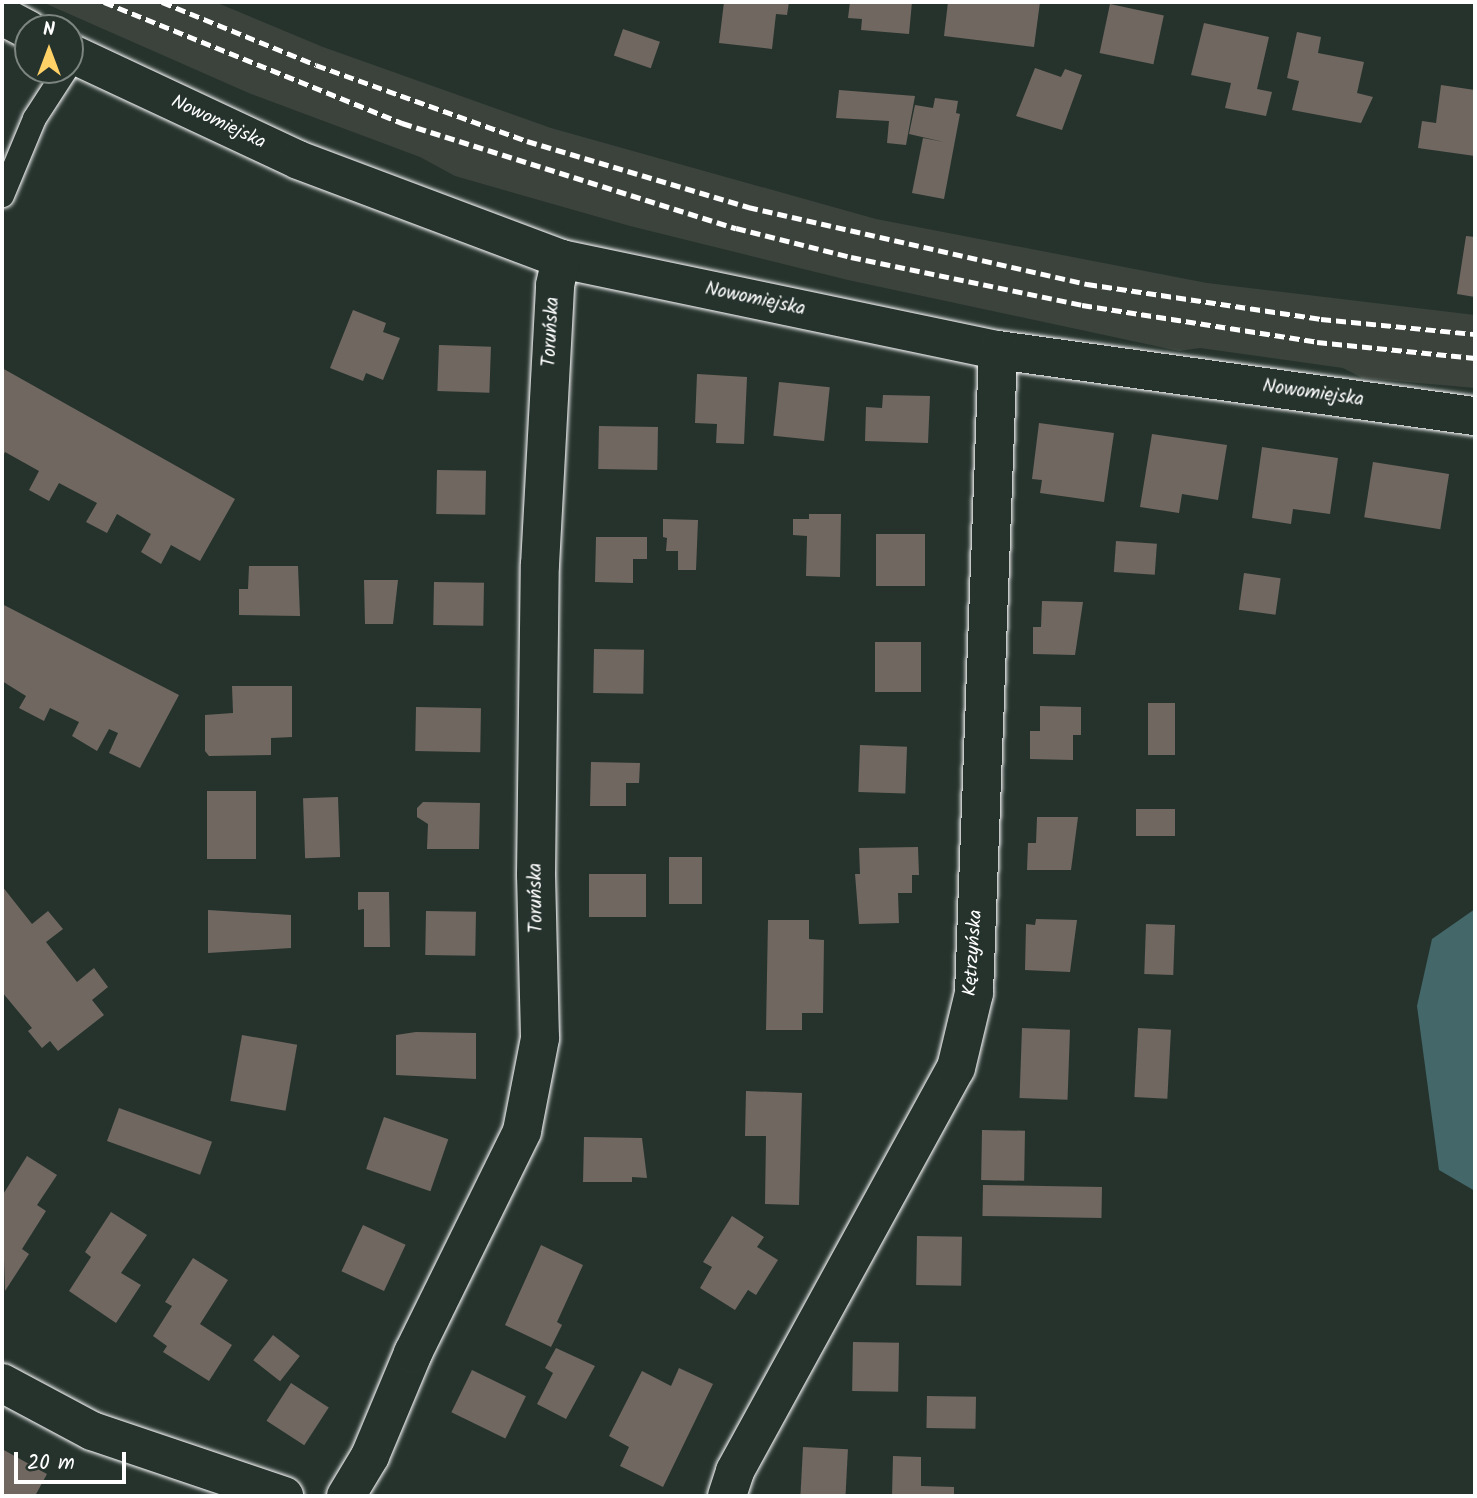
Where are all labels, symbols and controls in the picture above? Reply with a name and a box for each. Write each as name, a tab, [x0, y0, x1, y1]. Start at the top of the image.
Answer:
north arrow	[14, 14, 84, 84]
text: N	[43, 15, 55, 45]
street label: Nowomiejska	[167, 91, 269, 155]
street label: Nowomiejska	[703, 278, 807, 322]
street label: Toruńska	[539, 296, 565, 368]
street label: Nowomiejska	[1261, 376, 1365, 412]
street label: Toruńska	[525, 863, 549, 933]
street label: Kętrzyńska	[960, 909, 988, 997]
scale bar	[18, 1438, 130, 1482]
text: 20 m	[27, 1447, 75, 1480]

